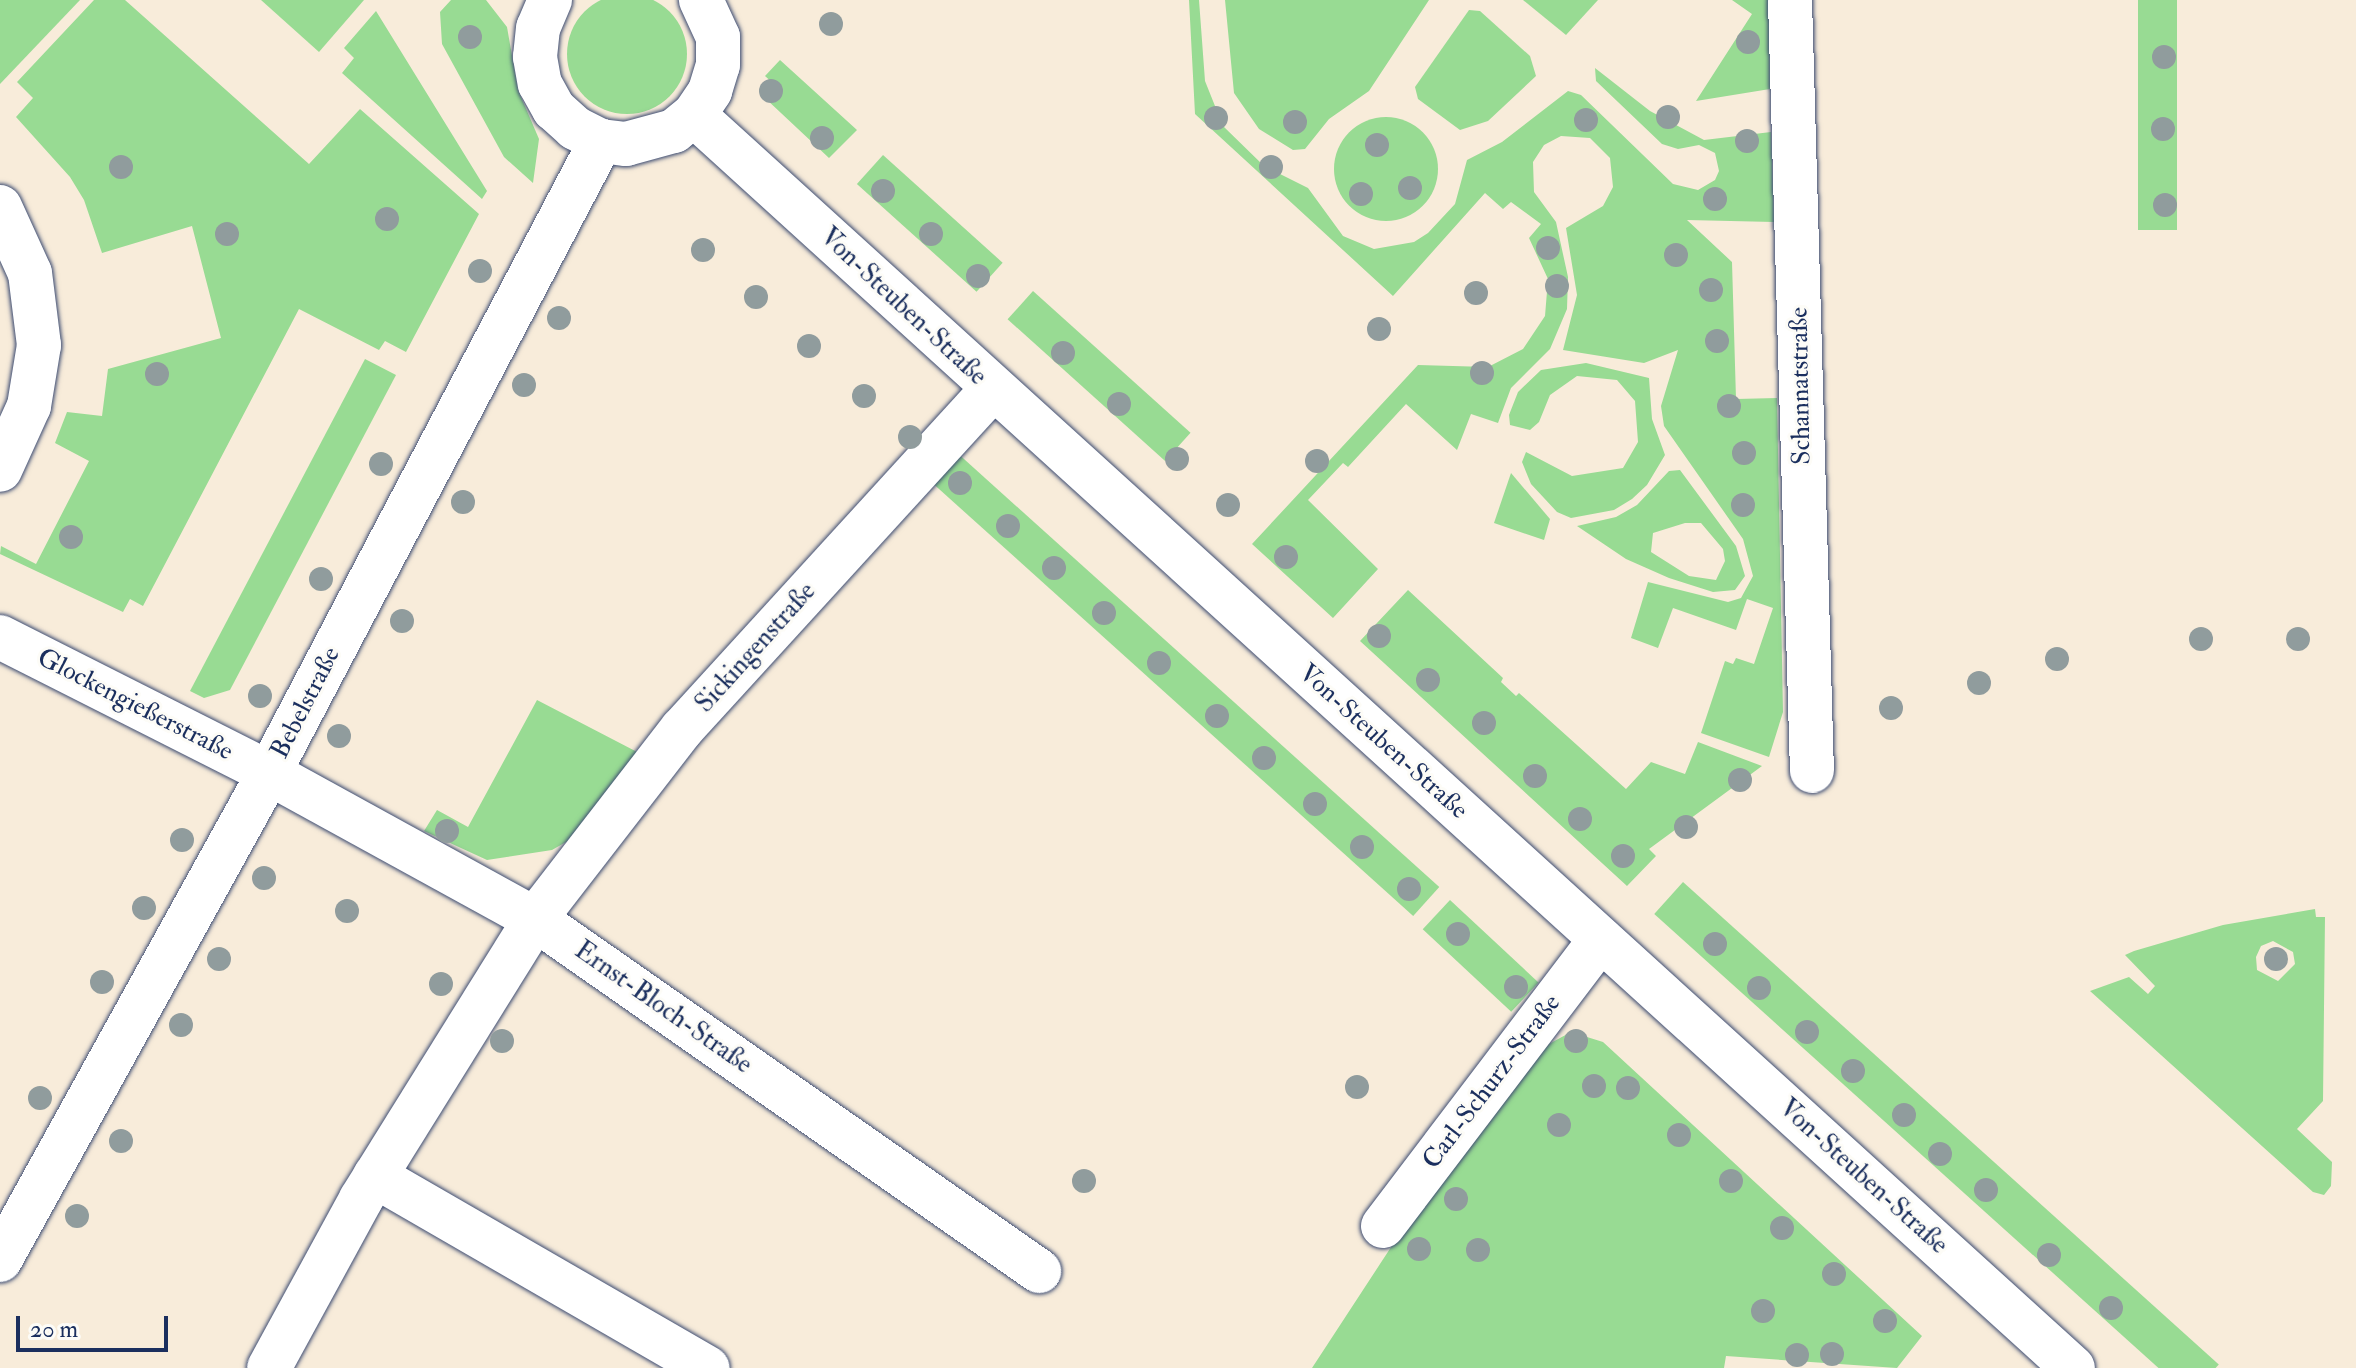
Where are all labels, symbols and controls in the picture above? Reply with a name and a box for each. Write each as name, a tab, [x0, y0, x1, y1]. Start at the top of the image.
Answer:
street label: Von-Steuben-Straße	[813, 222, 993, 392]
street label: Schannatstraße	[1784, 307, 1818, 465]
street label: Sickingenstraße	[690, 577, 822, 719]
street label: Glockengießerstraße	[32, 642, 238, 768]
street label: Bebelstraße	[265, 642, 347, 764]
street label: Von-Steuben-Straße	[1292, 658, 1474, 826]
street label: Ernst-Bloch-Straße	[568, 935, 758, 1081]
street label: Carl-Schurz-Straße	[1416, 989, 1568, 1175]
street label: Von-Steuben-Straße	[1772, 1093, 1954, 1261]
scale bar	[20, 1300, 172, 1350]
text: 20 m	[30, 1314, 78, 1345]

